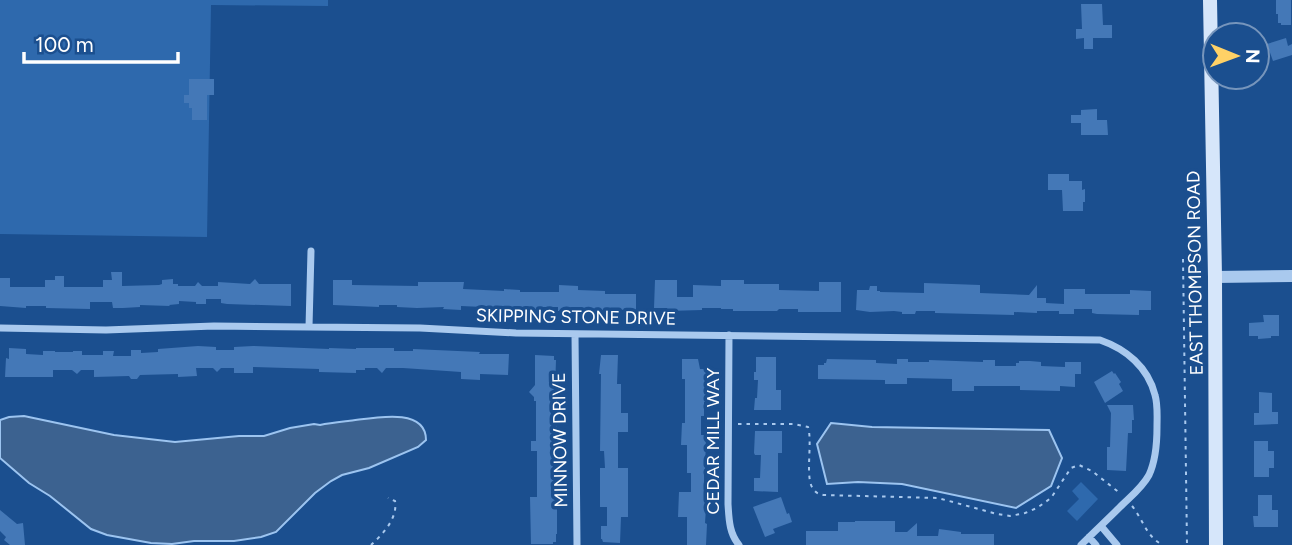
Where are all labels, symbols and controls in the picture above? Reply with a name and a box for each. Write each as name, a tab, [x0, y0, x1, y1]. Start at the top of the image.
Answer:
scale bar	[24, 21, 178, 65]
north arrow	[1201, 21, 1271, 91]
text: 100 m	[35, 32, 94, 57]
text: N	[1241, 49, 1264, 64]
street label: EAST THOMPSON ROAD	[1182, 171, 1208, 375]
street label: SKIPPING STONE DRIVE	[476, 304, 676, 330]
street label: CEDAR MILL WAY	[702, 367, 724, 514]
street label: MINNOW DRIVE	[548, 372, 572, 508]

